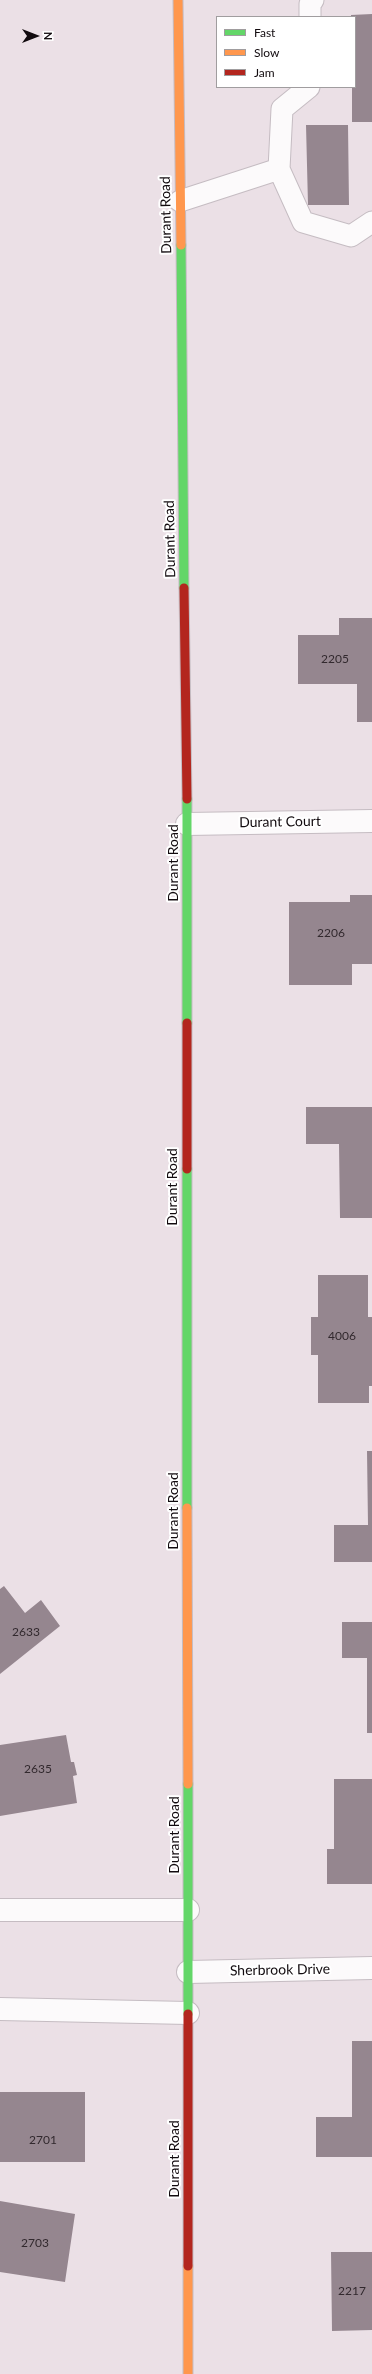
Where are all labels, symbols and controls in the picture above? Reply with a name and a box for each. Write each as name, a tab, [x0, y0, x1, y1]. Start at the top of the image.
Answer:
north arrow	[16, 16, 56, 56]
legend	[216, 16, 356, 88]
text: Fast	[254, 25, 275, 40]
text: N	[42, 32, 55, 40]
text: Slow	[254, 45, 279, 60]
text: Jam	[254, 65, 275, 80]
street label: Durant Road	[157, 176, 175, 254]
street label: Durant Road	[161, 500, 179, 578]
house number: 2205	[321, 652, 349, 666]
street label: Durant Court	[239, 813, 321, 831]
street label: Durant Road	[165, 824, 181, 902]
house number: 2206	[317, 926, 345, 940]
street label: Durant Road	[164, 1148, 180, 1226]
house number: 4006	[328, 1329, 356, 1343]
street label: Durant Road	[165, 1472, 181, 1550]
house number: 2633	[12, 1625, 40, 1639]
house number: 2635	[24, 1762, 52, 1776]
street label: Durant Road	[166, 1796, 182, 1874]
street label: Sherbrook Drive	[230, 1961, 330, 1979]
street label: Durant Road	[166, 2120, 182, 2198]
house number: 2701	[29, 2133, 57, 2147]
house number: 2703	[21, 2236, 49, 2250]
house number: 2217	[338, 2284, 366, 2298]

